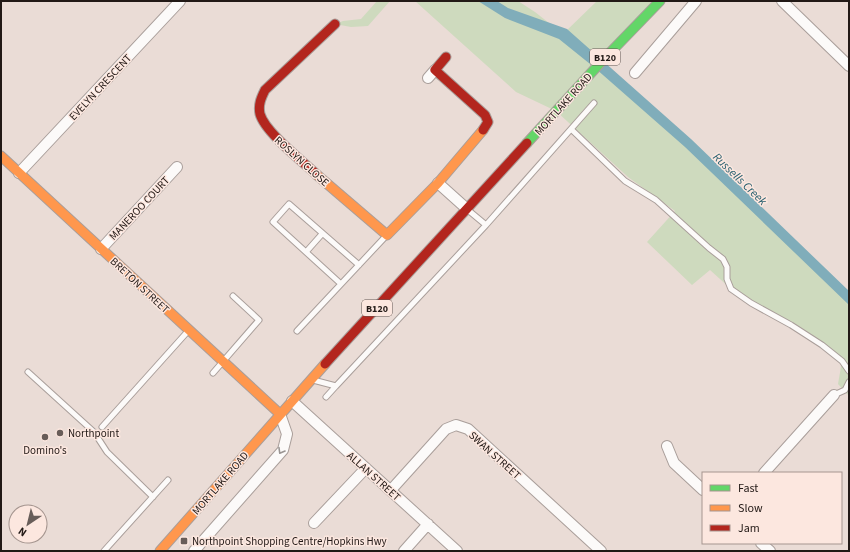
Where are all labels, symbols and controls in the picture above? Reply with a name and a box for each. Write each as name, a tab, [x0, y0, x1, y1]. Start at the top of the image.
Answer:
road number: B120	[590, 49, 620, 65]
street label: EVELYN CRESCENT	[66, 51, 135, 124]
street label: MORTLAKE ROAD	[531, 70, 596, 139]
street label: ROSLYN CLOSE	[271, 133, 332, 190]
water label: Russells Creek	[709, 149, 771, 210]
street label: MANEROO COURT	[106, 173, 173, 244]
street label: BRETON STREET	[107, 254, 173, 317]
road number: B120	[362, 300, 392, 316]
place label: Northpoint	[68, 426, 119, 441]
marker: Northpoint	[55, 428, 65, 438]
street label: SWAN STREET	[465, 428, 524, 483]
marker: Domino's	[40, 432, 50, 442]
place label: Domino's	[23, 443, 67, 458]
one-way arrow	[278, 446, 286, 453]
street label: MORTLAKE ROAD	[189, 448, 252, 518]
street label: ALLAN STREET	[344, 448, 404, 505]
legend	[702, 472, 842, 544]
text: Fast	[738, 480, 758, 497]
text: Slow	[738, 500, 763, 517]
north arrow	[8, 504, 48, 544]
text: Jam	[738, 520, 760, 537]
text: N	[15, 524, 30, 540]
place label: Northpoint Shopping Centre/Hopkins Hwy	[192, 534, 387, 549]
marker: Northpoint Shopping Centre/Hopkins Hwy	[179, 536, 189, 546]

